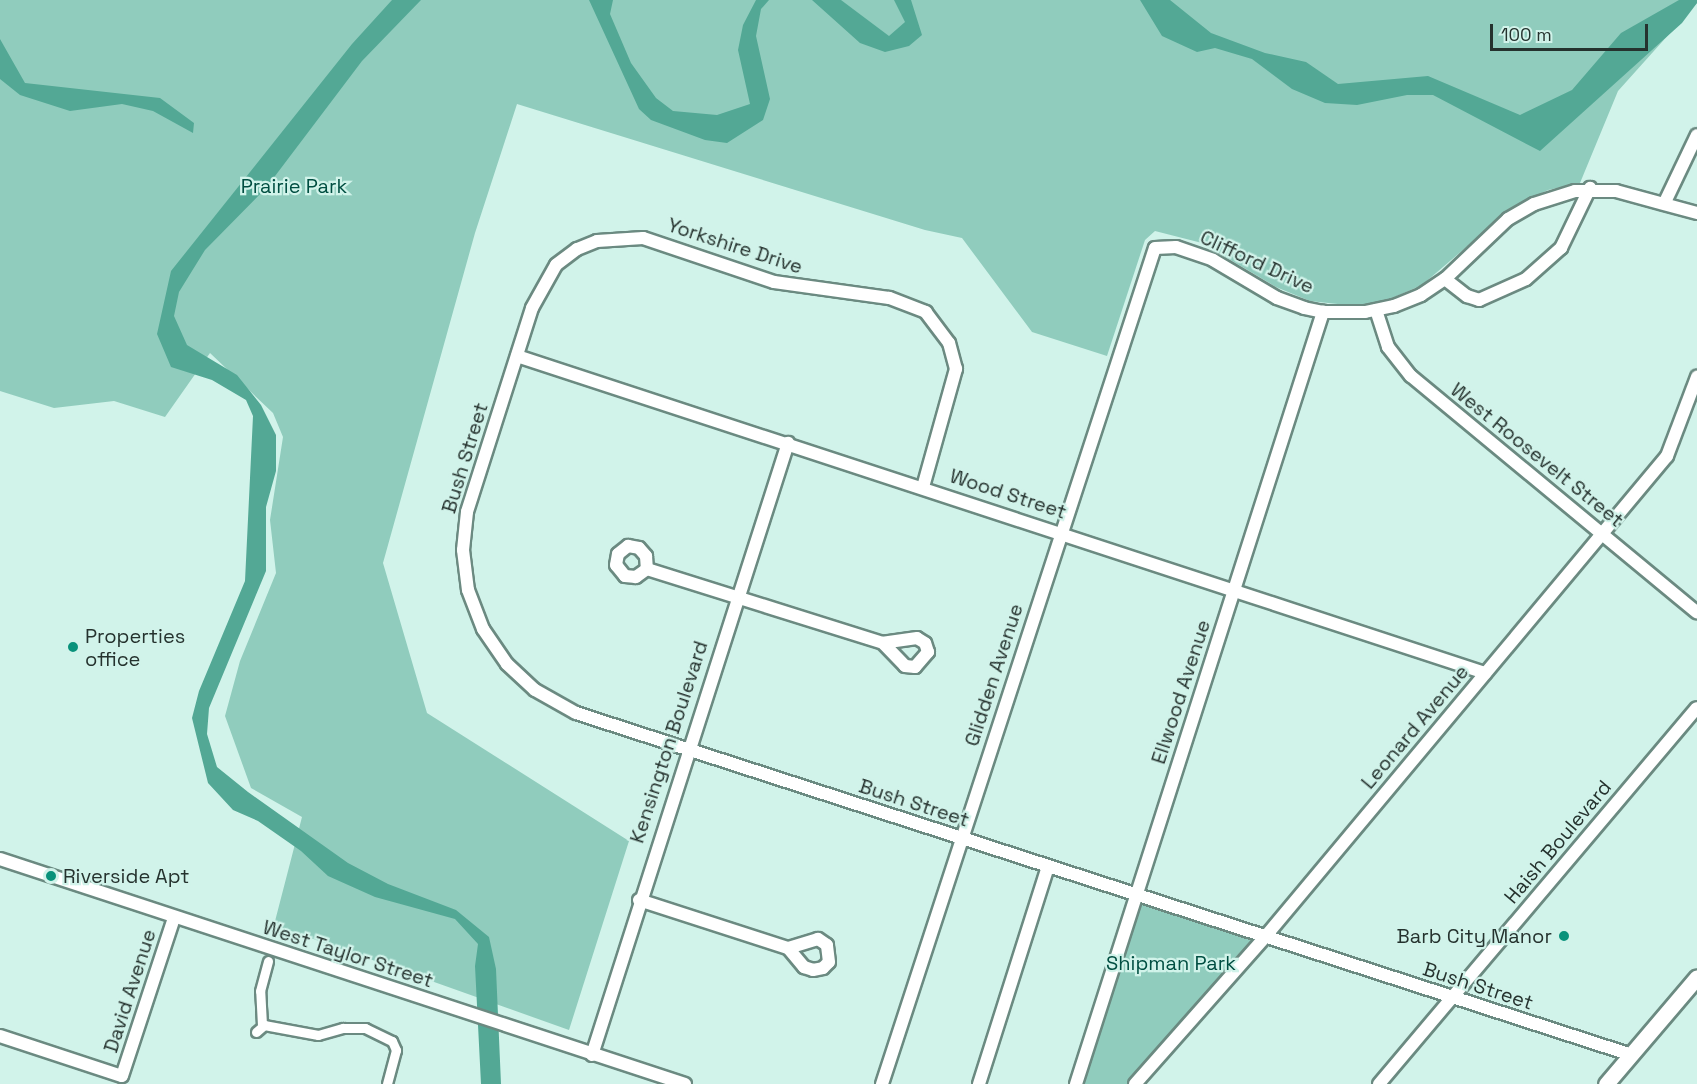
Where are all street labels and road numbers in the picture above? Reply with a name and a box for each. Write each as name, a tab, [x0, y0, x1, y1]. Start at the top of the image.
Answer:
street label: Yorkshire Drive	[664, 213, 806, 279]
street label: Clifford Drive	[1196, 225, 1318, 299]
street label: West Roosevelt Street	[1446, 378, 1628, 532]
street label: Bush Street	[437, 400, 493, 516]
street label: Wood Street	[947, 464, 1069, 524]
street label: Glidden Avenue	[960, 601, 1028, 749]
street label: Ellwood Avenue	[1146, 617, 1216, 767]
street label: Kensington Boulevard	[625, 638, 713, 846]
street label: Leonard Avenue	[1356, 660, 1474, 794]
street label: Bush Street	[856, 774, 972, 832]
street label: Haish Boulevard	[1499, 775, 1617, 909]
street label: West Taylor Street	[260, 915, 436, 993]
street label: David Avenue	[99, 926, 161, 1056]
street label: Bush Street	[1420, 957, 1536, 1015]

